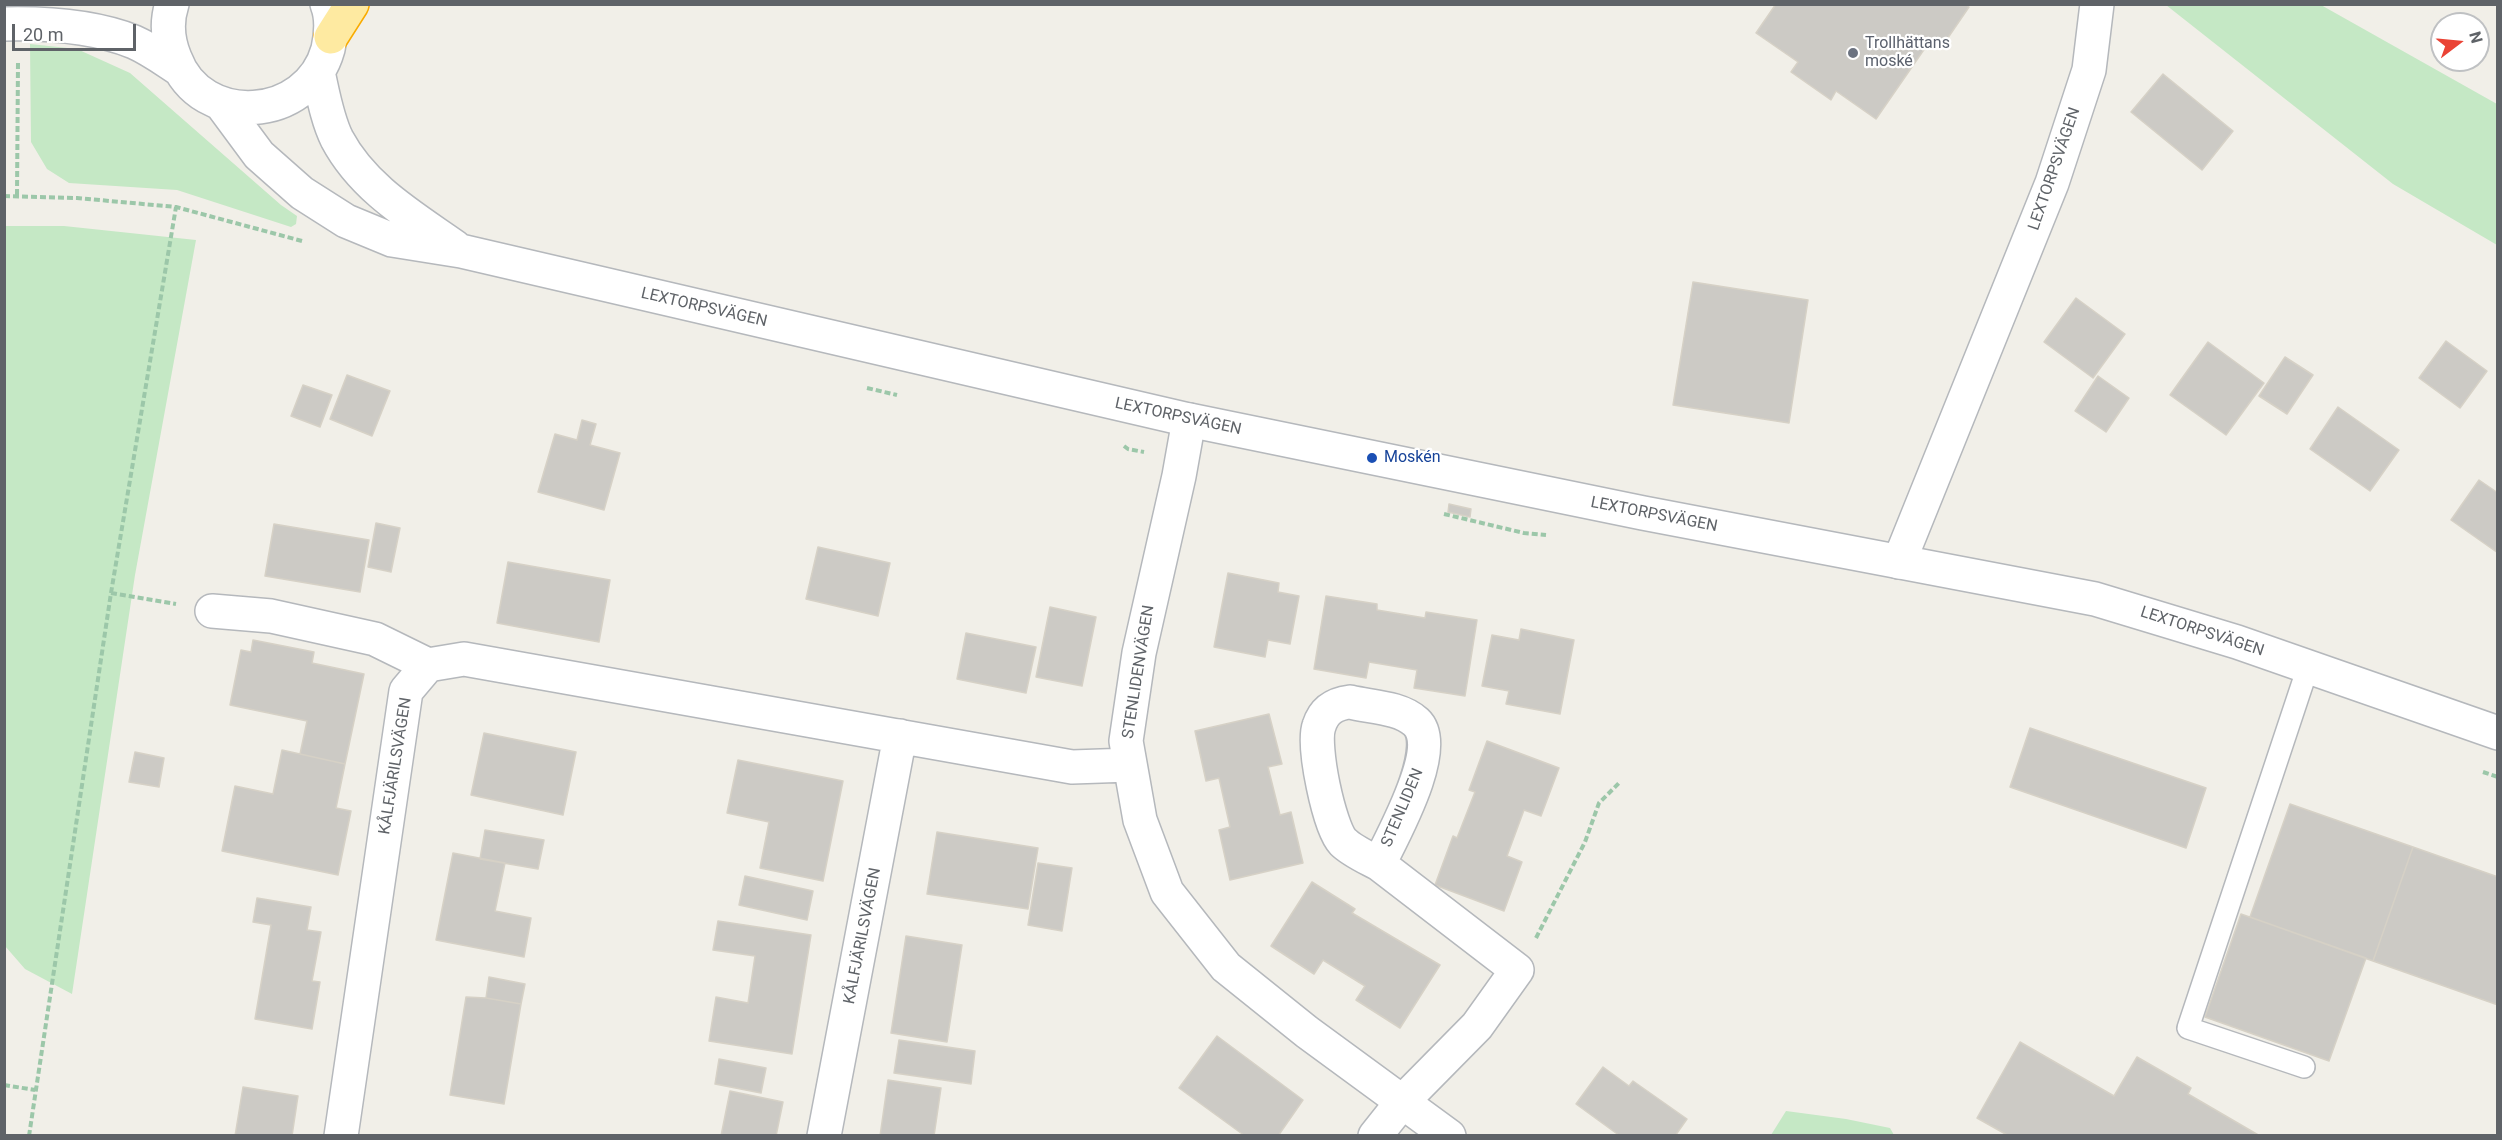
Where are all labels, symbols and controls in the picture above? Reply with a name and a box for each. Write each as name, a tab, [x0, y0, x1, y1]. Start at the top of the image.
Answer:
scale bar	[15, 12, 140, 50]
north arrow	[2430, 12, 2490, 72]
text: 20 m	[23, 24, 63, 45]
text: N	[2465, 29, 2487, 45]
place label: Trollhättans moské	[1865, 34, 1950, 72]
marker: Trollhättans moské	[1846, 46, 1860, 60]
street label: LEXTORPSVÄGEN	[2025, 105, 2085, 233]
street label: LEXTORPSVÄGEN	[639, 284, 769, 332]
street label: LEXTORPSVÄGEN	[1113, 394, 1243, 440]
place label: Moskén	[1384, 448, 1441, 468]
marker: Moskén	[1365, 451, 1379, 465]
street label: LEXTORPSVÄGEN	[1589, 493, 1719, 537]
street label: LEXTORPSVÄGEN	[2138, 603, 2266, 661]
street label: STENLIDENVÄGEN	[1119, 604, 1159, 740]
street label: KÅLFJÄRILSVÄGEN	[376, 696, 416, 836]
street label: STENLIDEN	[1378, 766, 1428, 850]
street label: KÅLFJÄRILSVÄGEN	[840, 866, 886, 1006]

